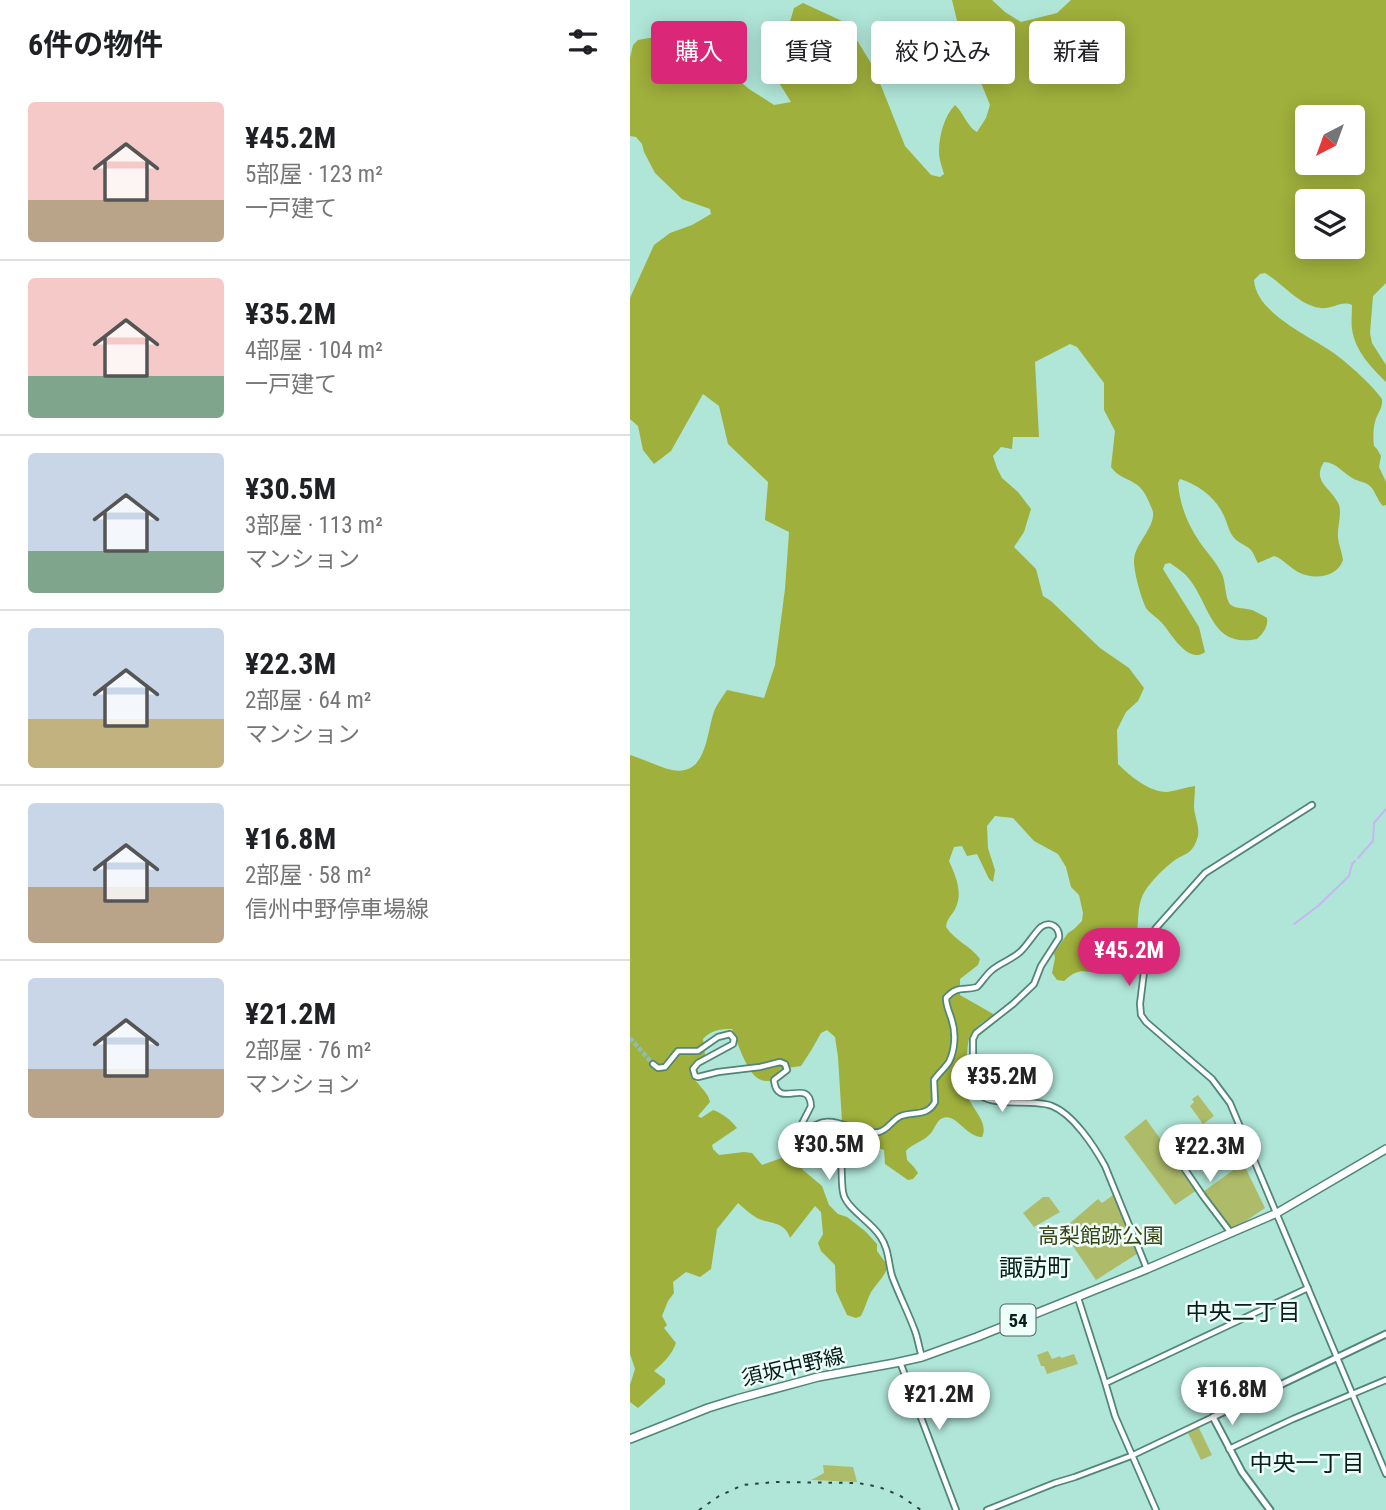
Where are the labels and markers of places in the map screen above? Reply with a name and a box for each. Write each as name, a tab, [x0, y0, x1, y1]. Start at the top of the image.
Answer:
pin: ¥45.2M	[1072, 928, 1186, 988]
pin: ¥35.2M	[945, 1054, 1059, 1114]
pin: ¥30.5M	[772, 1122, 886, 1182]
pin: ¥22.3M	[1153, 1124, 1267, 1184]
pin: ¥16.8M	[1175, 1368, 1289, 1427]
pin: ¥21.2M	[882, 1372, 996, 1432]

